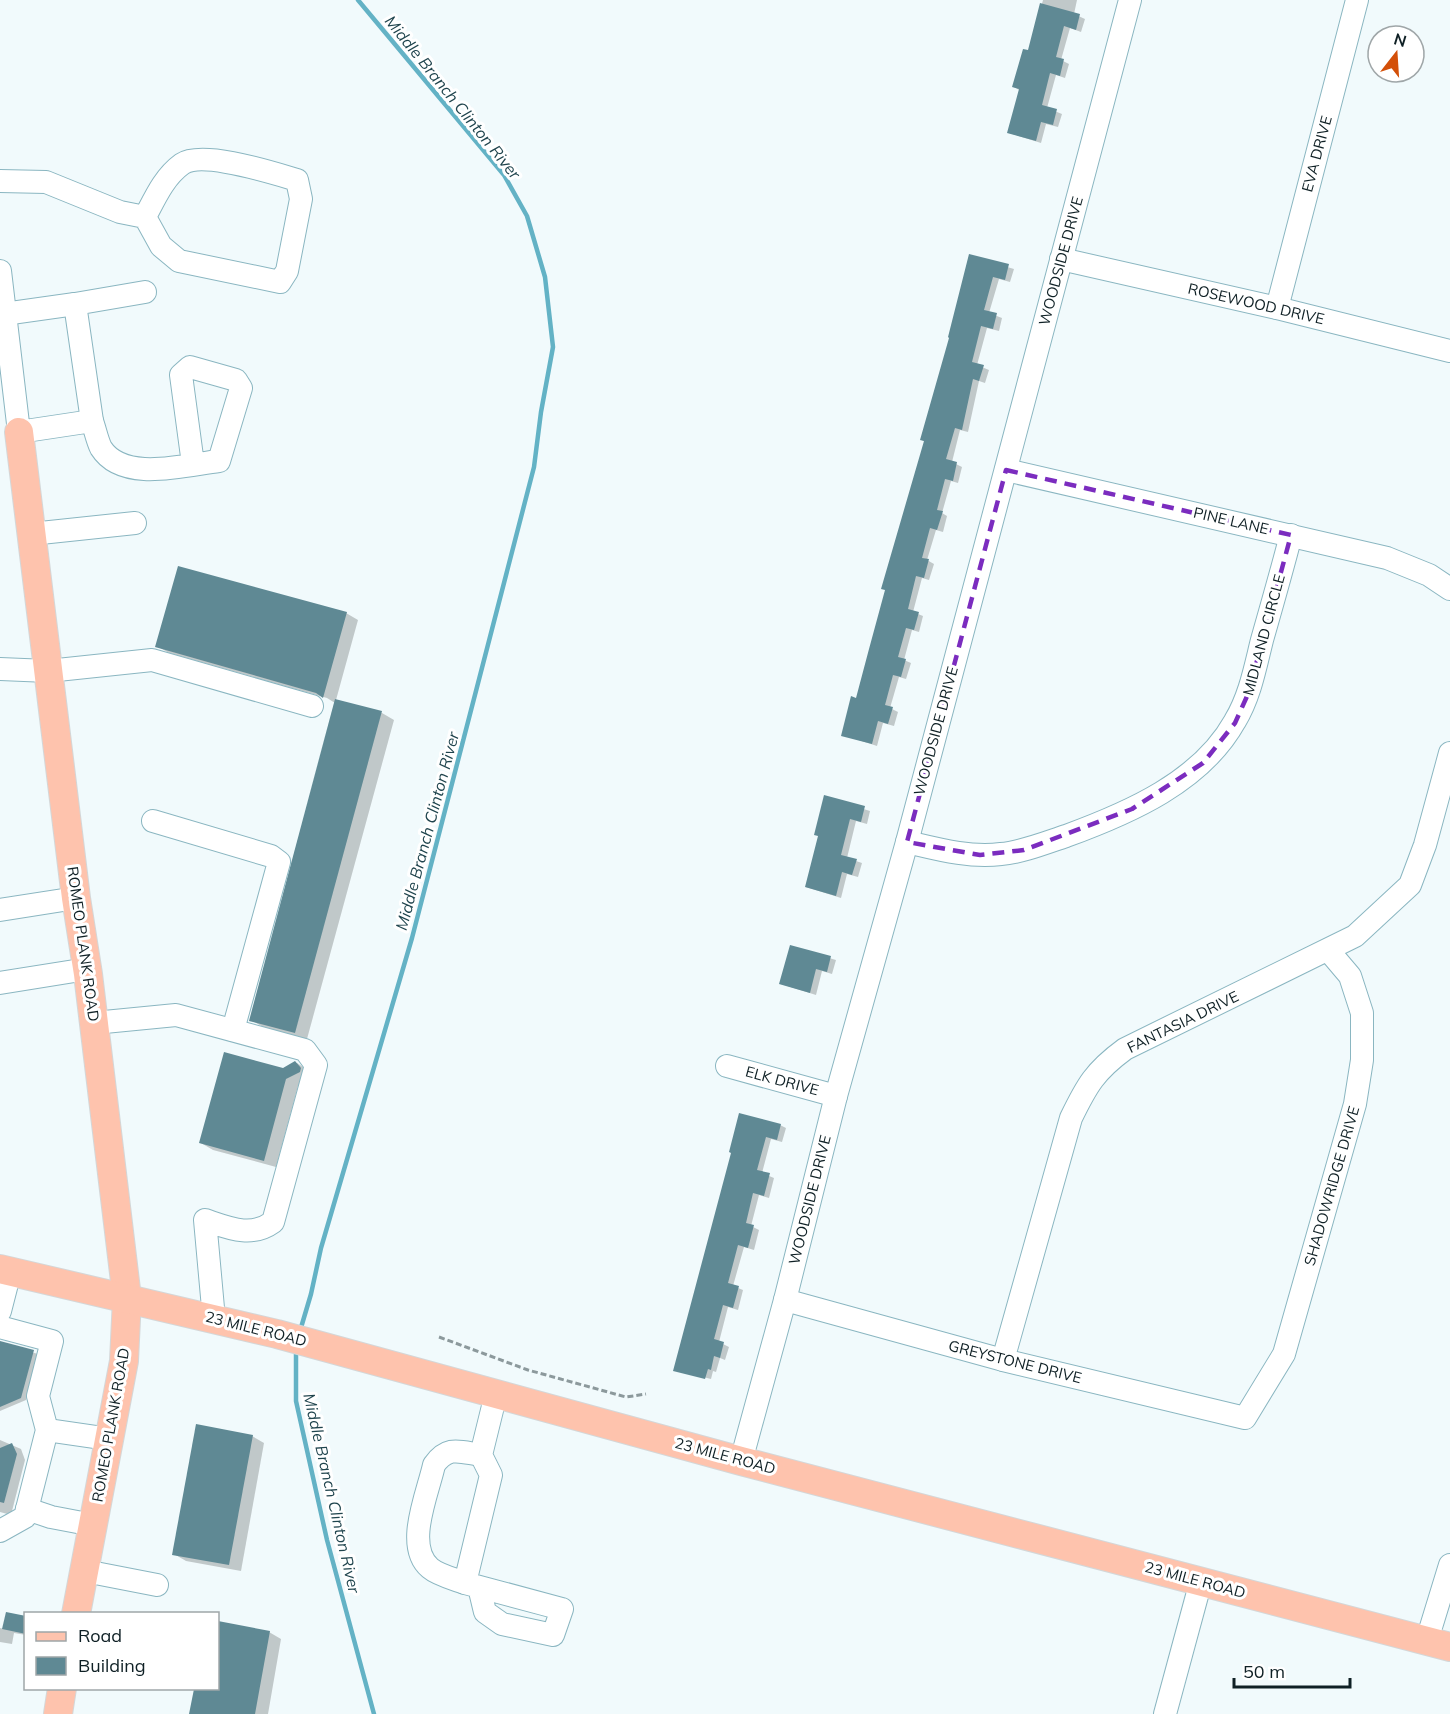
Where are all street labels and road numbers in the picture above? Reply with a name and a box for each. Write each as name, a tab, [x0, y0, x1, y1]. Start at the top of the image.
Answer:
street label: EVA DRIVE	[1297, 114, 1336, 194]
street label: WOODSIDE DRIVE	[1034, 194, 1087, 327]
street label: ROSEWOOD DRIVE	[1186, 279, 1326, 328]
street label: PINE LANE	[1192, 503, 1271, 538]
street label: MIDLAND CIRCLE	[1238, 572, 1289, 698]
street label: WOODSIDE DRIVE	[909, 664, 962, 797]
street label: ROMEO PLANK ROAD	[63, 865, 104, 1023]
street label: FANTASIA DRIVE	[1124, 986, 1242, 1057]
street label: ELK DRIVE	[743, 1062, 821, 1099]
street label: SHADOWRIDGE DRIVE	[1300, 1104, 1363, 1268]
street label: WOODSIDE DRIVE	[784, 1133, 835, 1267]
street label: 23 MILE ROAD	[204, 1307, 309, 1350]
street label: GREYSTONE DRIVE	[947, 1336, 1084, 1387]
street label: ROMEO PLANK ROAD	[88, 1346, 133, 1504]
street label: 23 MILE ROAD	[673, 1433, 778, 1478]
street label: 23 MILE ROAD	[1143, 1557, 1248, 1602]

